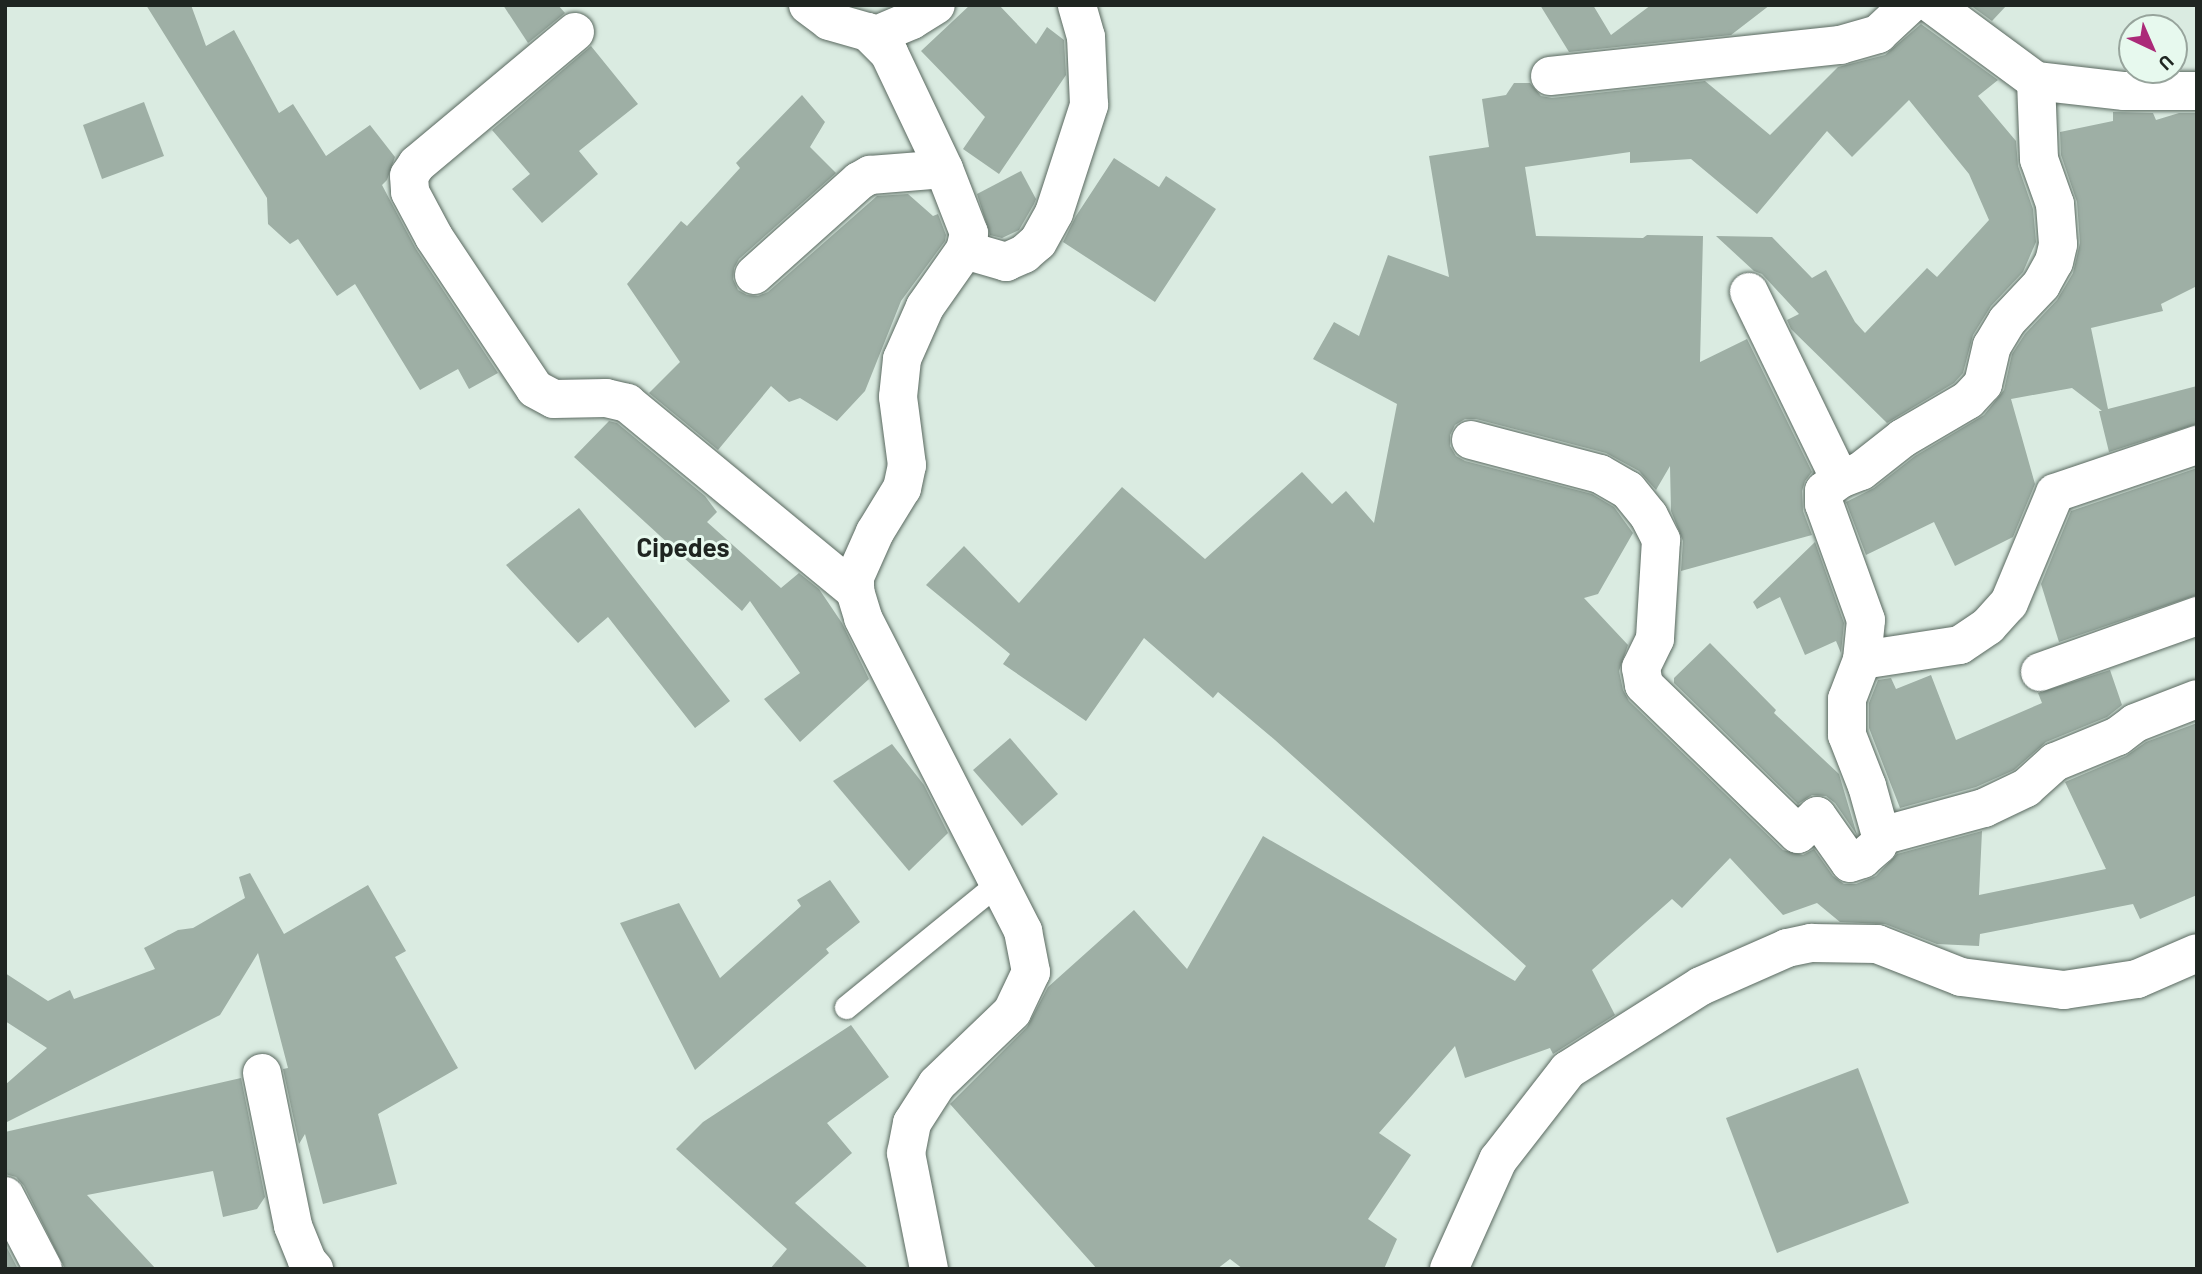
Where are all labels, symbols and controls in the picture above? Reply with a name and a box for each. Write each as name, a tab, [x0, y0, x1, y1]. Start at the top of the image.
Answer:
north arrow	[2118, 14, 2188, 84]
text: U	[2154, 51, 2179, 75]
district label: Cipedes	[636, 531, 730, 563]

